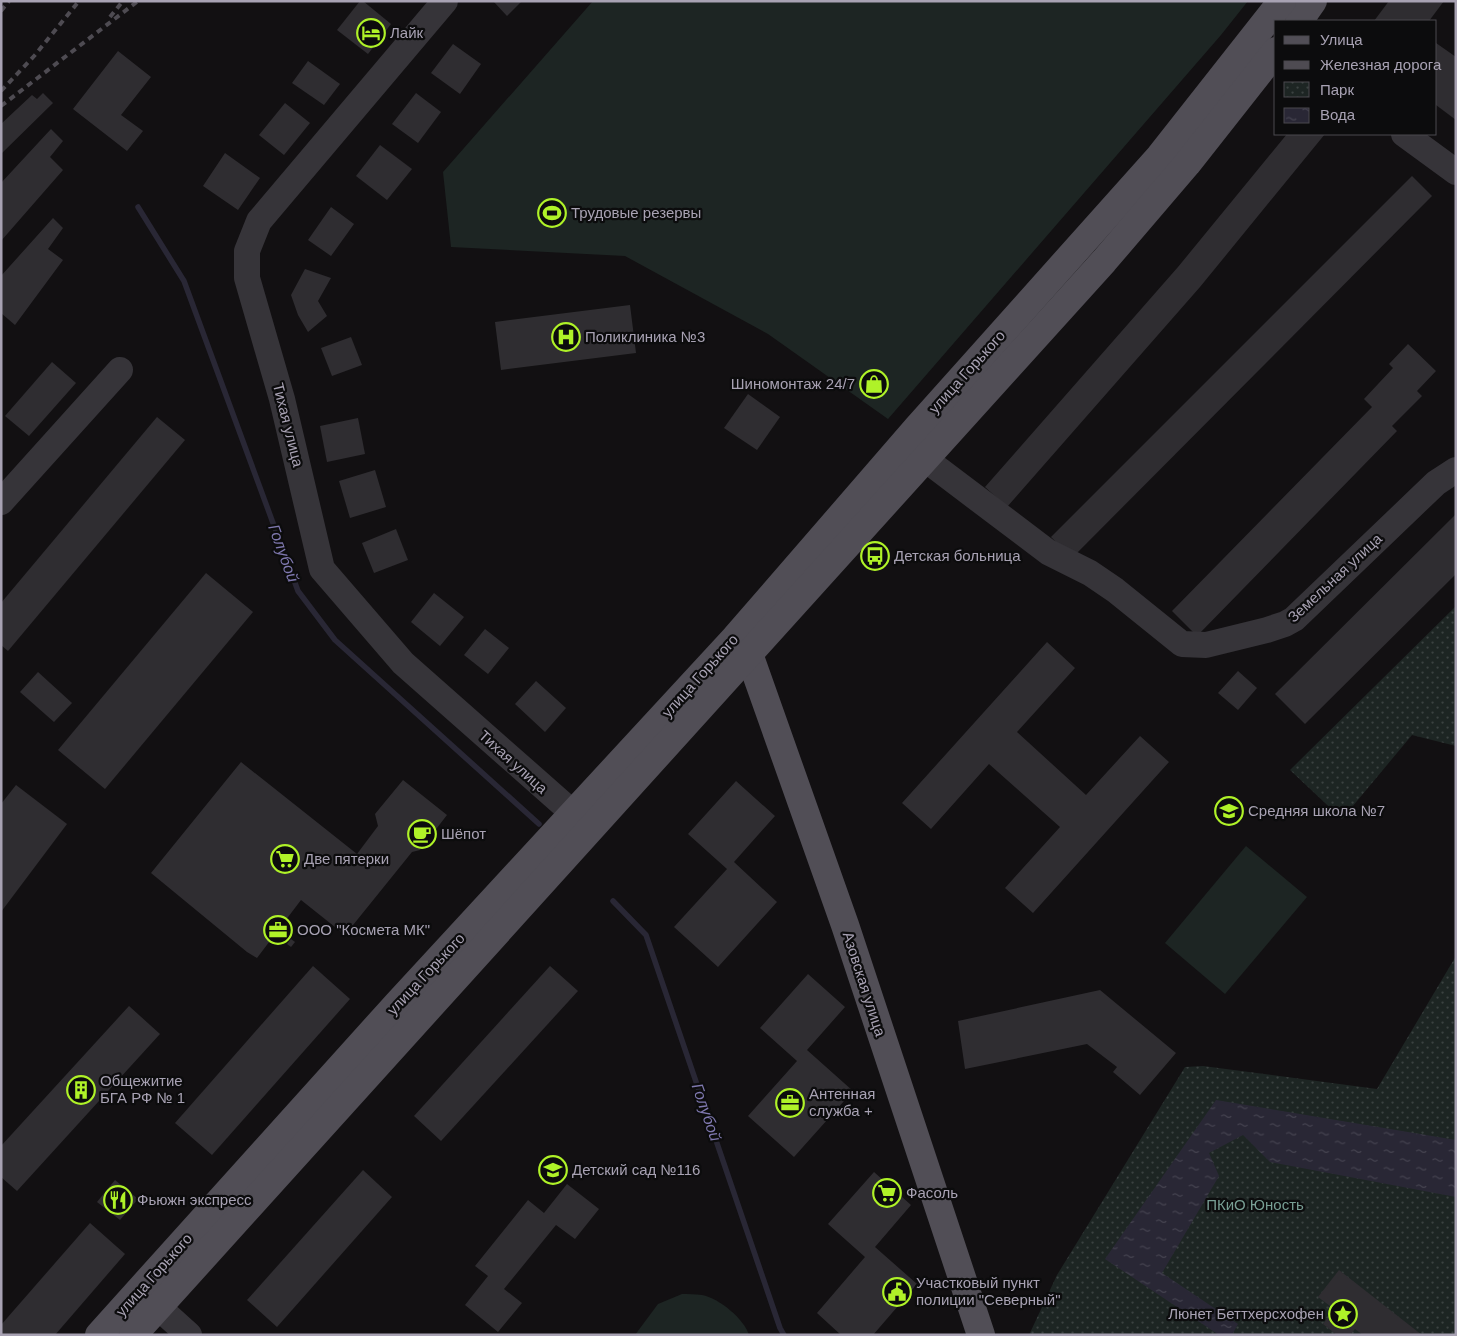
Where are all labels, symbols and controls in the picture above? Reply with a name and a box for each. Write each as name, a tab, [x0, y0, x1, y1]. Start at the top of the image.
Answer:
hotel icon: Лайк	[356, 18, 386, 48]
legend	[1274, 20, 1437, 135]
place label: Лайк	[390, 24, 424, 41]
text: Улица	[1320, 31, 1363, 48]
text: Железная дорога	[1320, 56, 1442, 73]
text: Парк	[1320, 81, 1354, 98]
text: Вода	[1320, 106, 1356, 123]
sports icon: Трудовые резервы	[537, 198, 567, 228]
place label: Трудовые резервы	[571, 204, 701, 221]
hospital icon: Поликлиника №3	[551, 322, 581, 352]
street label: улица Горького	[925, 327, 1008, 417]
place label: Поликлиника №3	[585, 328, 705, 345]
shop icon: Шиномонтаж 24/7	[859, 369, 889, 399]
place label: Шиномонтаж 24/7	[731, 375, 855, 392]
street label: Тихая улица	[270, 381, 307, 469]
water label: Голубой	[265, 522, 302, 585]
street label: Земельная улица	[1284, 529, 1386, 626]
bus stop icon: Детская больница	[860, 541, 890, 571]
place label: Детская больница	[894, 547, 1021, 564]
street label: улица Горького	[658, 631, 741, 721]
street label: Тихая улица	[476, 727, 551, 797]
school or university icon: Средняя школа №7	[1214, 796, 1244, 826]
place label: Средняя школа №7	[1248, 802, 1385, 819]
cafe icon: Шёпот	[407, 819, 437, 849]
place label: Шёпот	[441, 825, 486, 842]
supermarket icon: Две пятерки	[270, 844, 300, 874]
place label: Две пятерки	[304, 850, 389, 867]
office icon: ООО "Космета МК"	[263, 915, 293, 945]
place label: ООО "Космета МК"	[297, 921, 430, 938]
street label: улица Горького	[383, 929, 468, 1018]
street label: Азовская улица	[840, 929, 890, 1039]
place label: Общежитие БГА РФ № 1	[100, 1072, 185, 1106]
building icon: Общежитие БГА РФ № 1	[66, 1075, 96, 1105]
water label: Голубой	[689, 1081, 724, 1144]
place label: Антенная служба +	[809, 1085, 875, 1119]
office icon: Антенная служба +	[775, 1088, 805, 1118]
school or university icon: Детский сад №116	[538, 1155, 568, 1185]
place label: Детский сад №116	[572, 1161, 700, 1178]
supermarket icon: Фасоль	[872, 1178, 902, 1208]
place label: Фасоль	[906, 1184, 958, 1201]
restaurant icon: Фьюжн экспресс	[103, 1185, 133, 1215]
place label: Фьюжн экспресс	[137, 1191, 252, 1208]
park label: ПКиО Юность	[1206, 1196, 1304, 1213]
street label: улица Горького	[112, 1230, 195, 1320]
place label: Участковый пункт полиции "Северный"	[916, 1274, 1061, 1308]
public building icon: Участковый пункт полиции "Северный"	[882, 1277, 912, 1307]
place icon: Люнет Беттхерсхофен	[1328, 1299, 1358, 1329]
place label: Люнет Беттхерсхофен	[1168, 1305, 1324, 1322]

